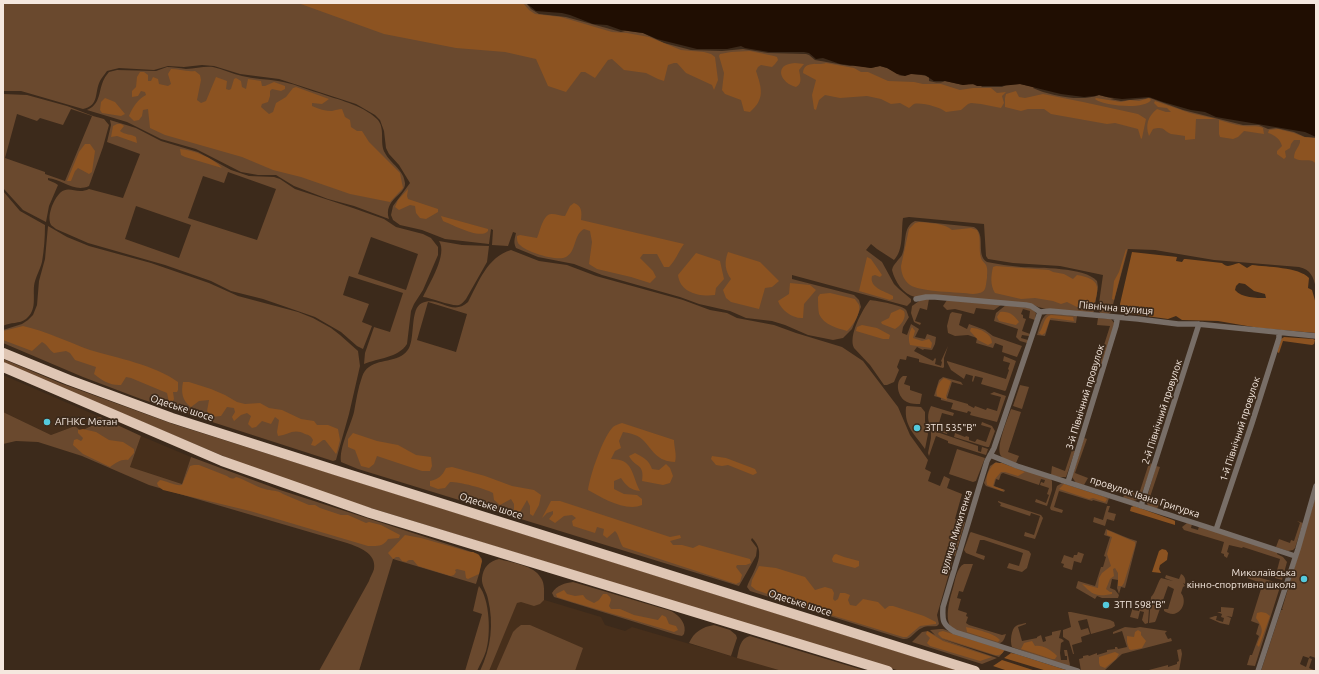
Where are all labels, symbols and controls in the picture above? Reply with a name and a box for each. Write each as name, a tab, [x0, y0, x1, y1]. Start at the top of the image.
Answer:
street label: Північна вулиця	[1078, 299, 1154, 317]
street label: 3-й Північний провулок	[1063, 343, 1107, 451]
street label: 2-й Північний провулок	[1139, 358, 1185, 466]
street label: 1-й Північний провулок	[1217, 375, 1263, 483]
street label: Одеське шосе	[149, 392, 215, 424]
place label: АГНКС Метан	[55, 416, 117, 428]
marker: АГНКС Метан	[42, 417, 52, 427]
place label: ЗТП 535"В"	[925, 422, 977, 434]
marker: ЗТП 535"В"	[912, 423, 922, 433]
street label: провулок Івана Григурка	[1089, 474, 1201, 520]
street label: вулиця Микитенка	[938, 489, 974, 575]
street label: Одеське шосе	[458, 490, 524, 522]
place label: Миколаївська кінно-спортивна школа	[1187, 567, 1296, 590]
marker: Миколаївська кінно-спортивна школа	[1299, 574, 1309, 584]
street label: Одеське шосе	[767, 587, 833, 619]
place label: ЗТП 598"В"	[1114, 599, 1166, 611]
marker: ЗТП 598"В"	[1101, 600, 1111, 610]

